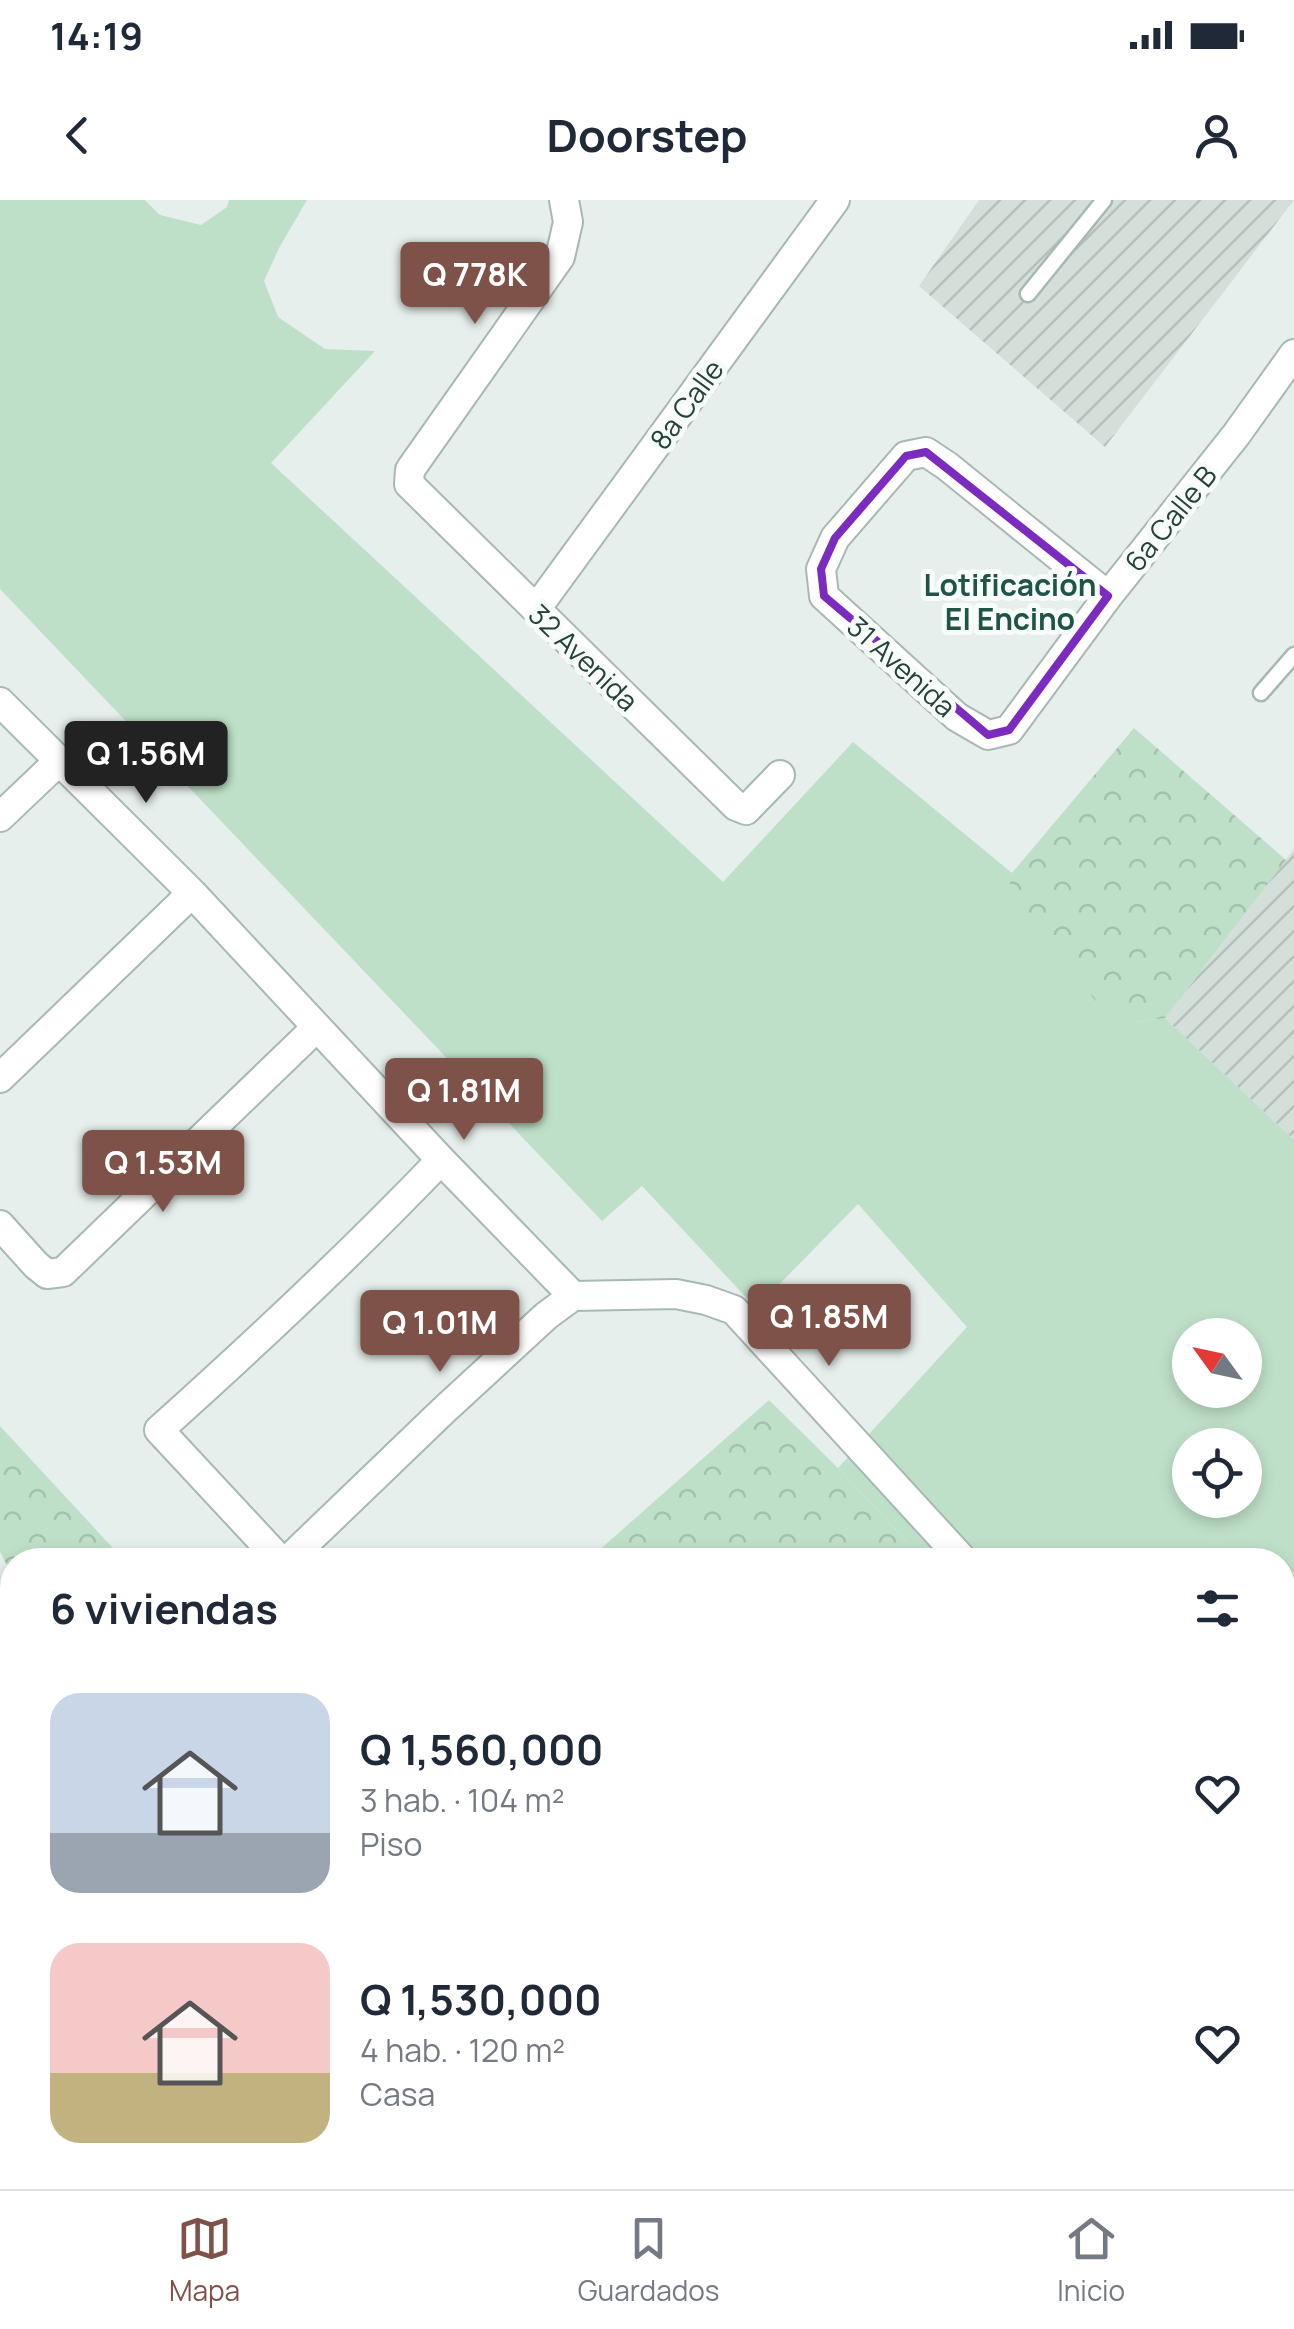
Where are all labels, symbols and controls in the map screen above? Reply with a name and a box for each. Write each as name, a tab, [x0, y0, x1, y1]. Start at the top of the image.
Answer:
text: 14:19	[50, 9, 143, 61]
text: Doorstep	[547, 104, 747, 166]
icon: back	[50, 108, 105, 163]
icon: person	[1189, 108, 1244, 163]
pin: Q 778K	[394, 242, 556, 327]
text: Q 778K	[422, 252, 528, 296]
street label: 8a Calle	[641, 351, 731, 457]
street label: 6a Calle B	[1115, 457, 1225, 579]
district label: Lotificación El Encino	[924, 564, 1097, 639]
street label: 32 Avenida	[521, 595, 647, 719]
street label: 31 Avenida	[840, 607, 964, 725]
pin: Q 1.56M	[54, 721, 238, 806]
text: Q 1.56M	[87, 731, 205, 775]
pin: Q 1.81M	[372, 1058, 556, 1143]
text: Q 1.81M	[407, 1068, 521, 1112]
pin: Q 1.53M	[71, 1130, 255, 1215]
text: Q 1.53M	[104, 1140, 222, 1184]
pin: Q 1.85M	[737, 1284, 921, 1369]
pin: Q 1.01M	[348, 1290, 532, 1375]
text: Q 1.85M	[770, 1294, 888, 1338]
text: Q 1.01M	[382, 1300, 498, 1344]
north arrow	[1172, 1318, 1262, 1408]
map controls	[1172, 1318, 1262, 1518]
button: locate	[1172, 1428, 1262, 1518]
text: 6 viviendas	[50, 1579, 278, 1637]
icon: filters	[1190, 1581, 1245, 1636]
text: Q 1,560,000	[360, 1720, 603, 1778]
icon: home	[130, 1733, 250, 1853]
icon: heart	[1190, 1766, 1245, 1821]
text: 3 hab. · 104 m²	[360, 1778, 565, 1822]
text: Piso	[360, 1822, 423, 1866]
text: Q 1,530,000	[360, 1970, 602, 2028]
icon: home	[130, 1983, 250, 2103]
icon: heart	[1190, 2016, 1245, 2071]
text: 4 hab. · 120 m²	[360, 2028, 565, 2072]
text: Casa	[360, 2072, 435, 2116]
tab: Mapa	[169, 2211, 240, 2309]
tab: Guardados	[578, 2211, 719, 2309]
tab: Inicio	[1057, 2211, 1125, 2309]

